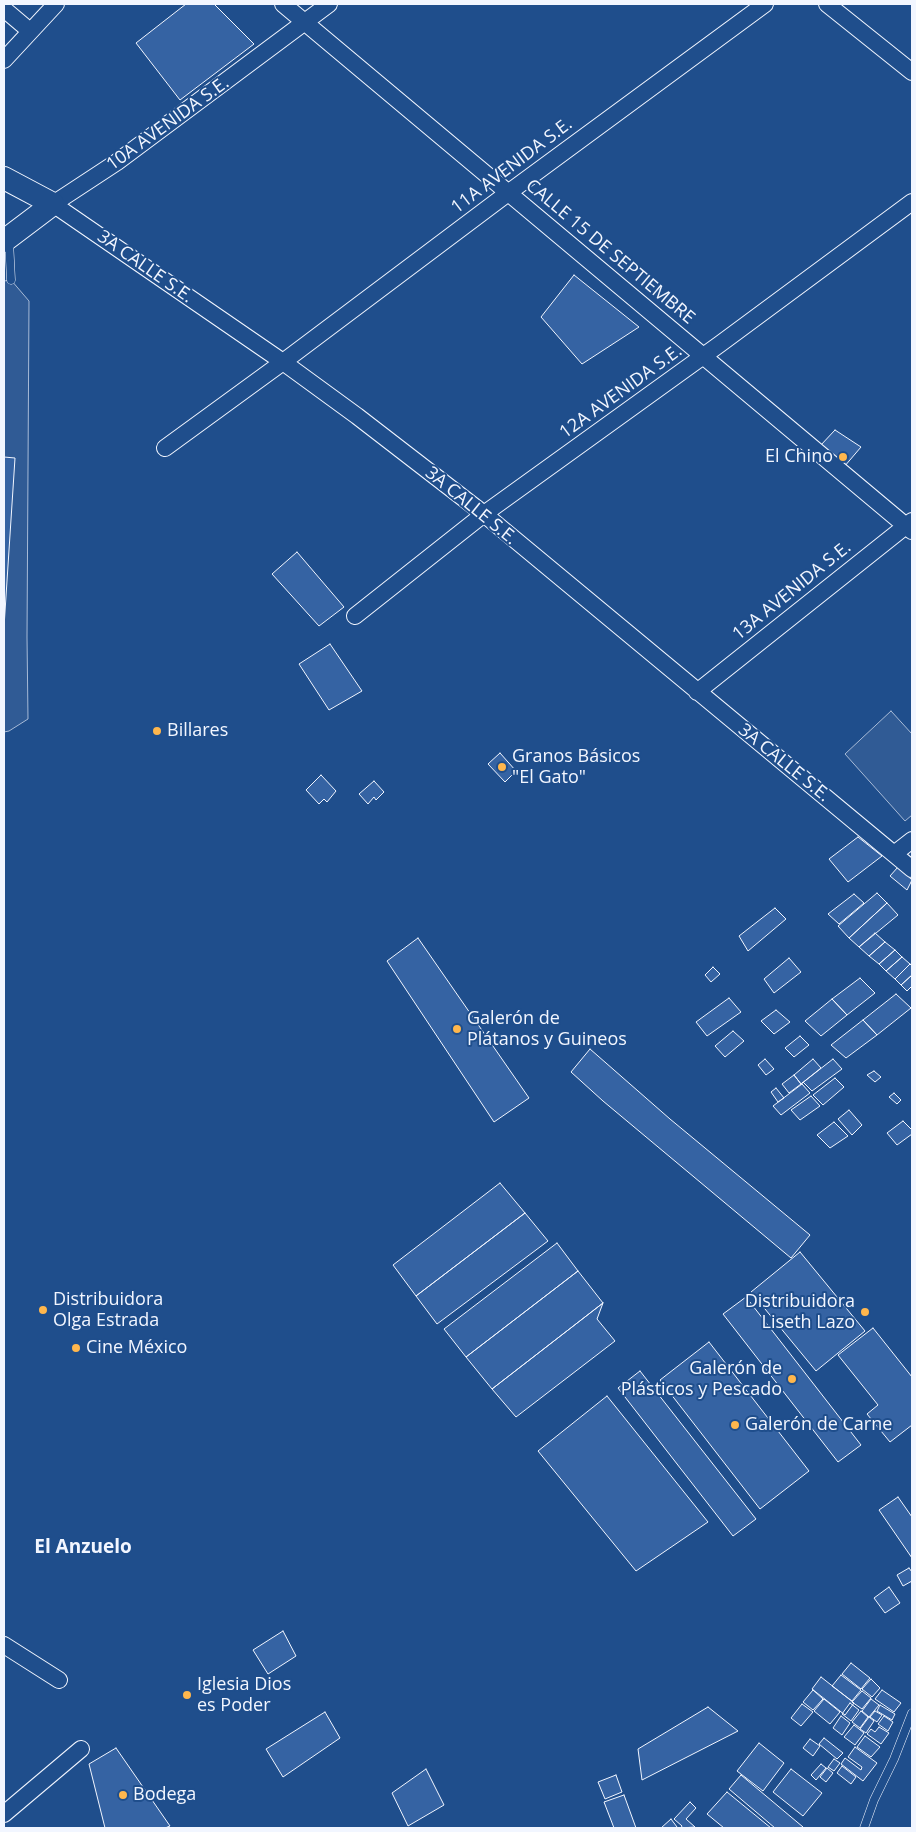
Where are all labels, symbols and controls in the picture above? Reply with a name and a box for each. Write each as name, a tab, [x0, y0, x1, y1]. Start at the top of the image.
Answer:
street label: 10A AVENIDA S.E.	[103, 72, 233, 176]
street label: 11A AVENIDA S.E.	[447, 114, 577, 218]
street label: CALLE 15 DE SEPTIEMBRE	[521, 175, 699, 329]
street label: 3A CALLE S.E.	[93, 226, 197, 308]
street label: 12A AVENIDA S.E.	[556, 340, 686, 444]
place label: El Chino	[765, 446, 833, 468]
marker: El Chino	[837, 451, 849, 463]
street label: 3A CALLE S.E.	[421, 462, 521, 550]
street label: 13A AVENIDA S.E.	[729, 537, 855, 645]
street label: 3A CALLE S.E.	[734, 719, 834, 807]
place label: Billares	[167, 720, 228, 742]
marker: Billares	[151, 725, 163, 737]
place label: Granos Básicos "El Gato"	[512, 746, 640, 789]
marker: Granos Básicos "El Gato"	[496, 761, 508, 773]
place label: Galerón de Plátanos y Guineos	[467, 1008, 627, 1050]
marker: Galerón de Plátanos y Guineos	[451, 1023, 463, 1035]
place label: Distribuidora Olga Estrada	[53, 1289, 163, 1332]
place label: Distribuidora Liseth Lazo	[745, 1291, 855, 1334]
marker: Distribuidora Olga Estrada	[37, 1304, 49, 1316]
marker: Distribuidora Liseth Lazo	[859, 1306, 871, 1318]
place label: Cine México	[86, 1337, 187, 1359]
marker: Cine México	[70, 1342, 82, 1354]
place label: Galerón de Plásticos y Pescado	[621, 1358, 782, 1400]
marker: Galerón de Plásticos y Pescado	[786, 1373, 798, 1385]
place label: Galerón de Carne	[745, 1414, 892, 1436]
marker: Galerón de Carne	[729, 1419, 741, 1431]
district label: El Anzuelo	[34, 1537, 132, 1559]
place label: Iglesia Dios es Poder	[197, 1674, 291, 1716]
marker: Iglesia Dios es Poder	[181, 1689, 193, 1701]
place label: Bodega	[133, 1784, 196, 1806]
marker: Bodega	[117, 1789, 129, 1801]

